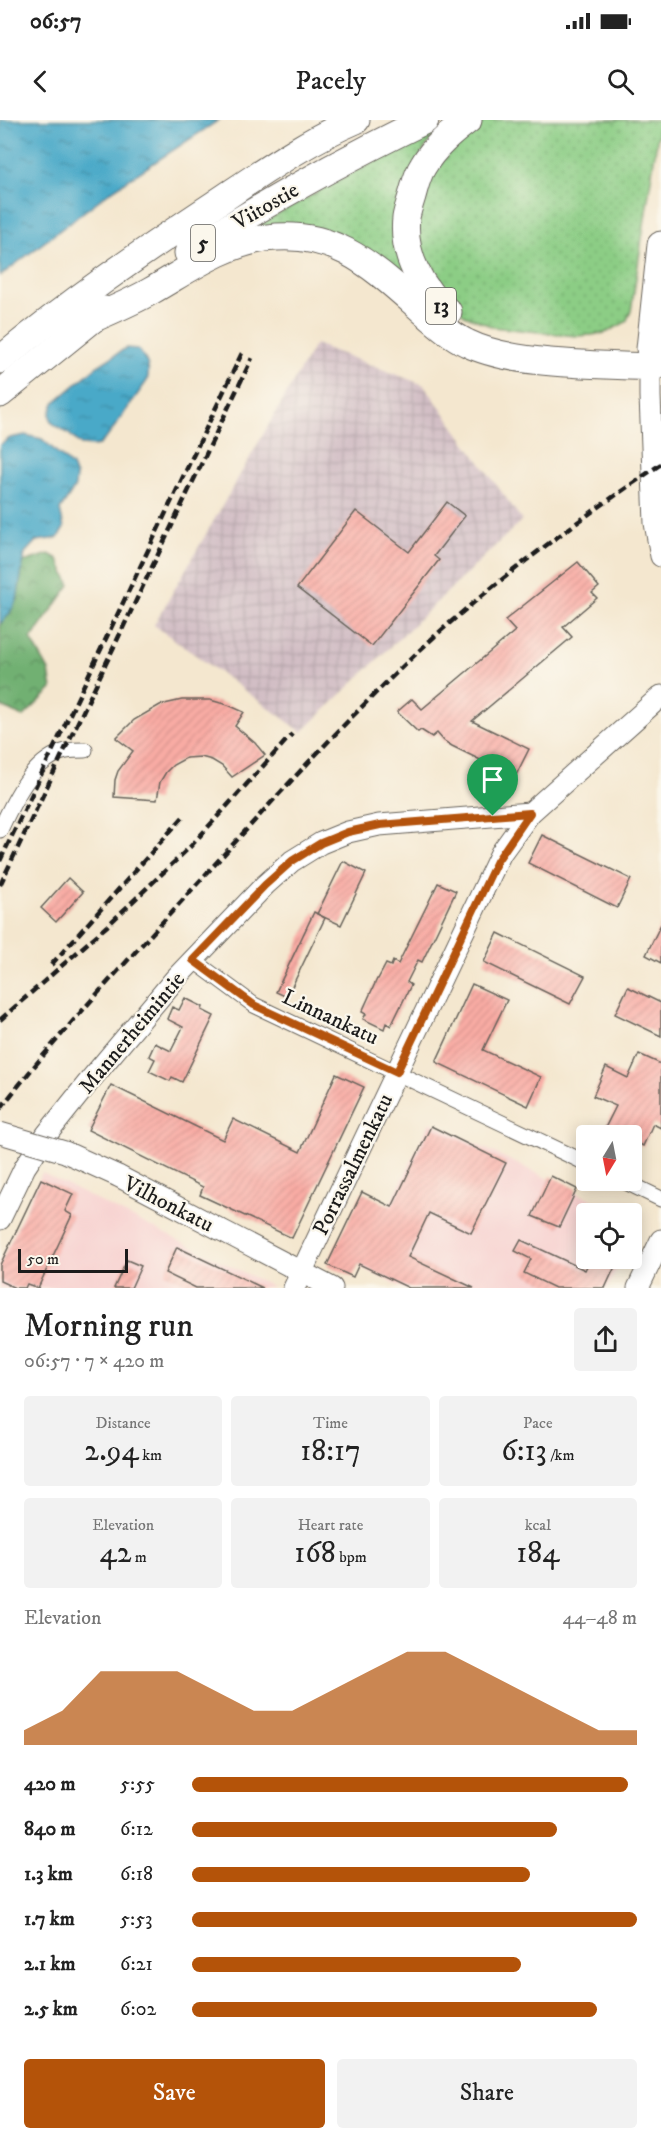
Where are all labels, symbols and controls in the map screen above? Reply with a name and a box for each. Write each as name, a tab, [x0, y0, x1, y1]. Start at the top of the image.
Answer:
text: 06:57	[30, 8, 82, 35]
text: Pacely	[295, 64, 366, 98]
icon: back	[24, 65, 57, 98]
icon: search	[604, 65, 637, 98]
street label: Viitostie	[227, 177, 304, 236]
road number: 5	[191, 225, 215, 261]
road number: 13	[426, 288, 456, 324]
pin	[467, 754, 518, 816]
icon: arrive	[476, 763, 509, 796]
street label: Mannerheimintie	[73, 966, 191, 1100]
street label: Linnankatu	[278, 983, 383, 1051]
street label: Porrassalmenkatu	[307, 1089, 399, 1240]
north arrow	[576, 1125, 642, 1191]
map controls	[576, 1125, 642, 1269]
street label: Vilhonkatu	[118, 1170, 218, 1239]
button: locate	[576, 1203, 642, 1269]
scale bar	[18, 1246, 128, 1274]
text: 50 m	[27, 1249, 59, 1269]
text: Morning run	[24, 1306, 193, 1347]
button: share	[574, 1308, 637, 1371]
text: 06:57 · 7 × 420 m	[24, 1349, 164, 1374]
text: Distance	[96, 1413, 151, 1433]
text: Time	[313, 1413, 348, 1433]
text: Pace	[523, 1413, 553, 1433]
text: 2.94	[84, 1433, 139, 1470]
text: 18:17	[300, 1433, 361, 1470]
text: 6:13	[501, 1433, 547, 1470]
text: km	[139, 1445, 162, 1465]
text: /km	[547, 1445, 575, 1465]
text: Elevation	[92, 1515, 154, 1535]
text: Heart rate	[298, 1515, 363, 1535]
text: kcal	[525, 1515, 551, 1535]
text: 42	[99, 1535, 131, 1572]
text: 168	[294, 1535, 336, 1572]
text: 184	[516, 1535, 559, 1572]
text: m	[131, 1547, 147, 1567]
text: bpm	[336, 1547, 367, 1567]
text: Elevation	[24, 1606, 101, 1631]
text: 44–48 m	[563, 1606, 637, 1631]
text: 420 m	[24, 1772, 75, 1797]
text: 5:55	[120, 1772, 155, 1797]
text: 840 m	[24, 1817, 76, 1842]
text: 6:12	[120, 1817, 153, 1842]
text: 1.3 km	[24, 1862, 73, 1887]
text: 6:18	[120, 1862, 153, 1887]
text: 1.7 km	[24, 1907, 75, 1932]
text: 5:53	[120, 1907, 153, 1932]
text: 2.1 km	[24, 1952, 75, 1977]
text: 6:21	[120, 1952, 153, 1977]
text: 2.5 km	[24, 1997, 78, 2022]
text: 6:02	[120, 1997, 156, 2022]
button: Save	[24, 2059, 325, 2128]
button: Share	[337, 2059, 637, 2128]

